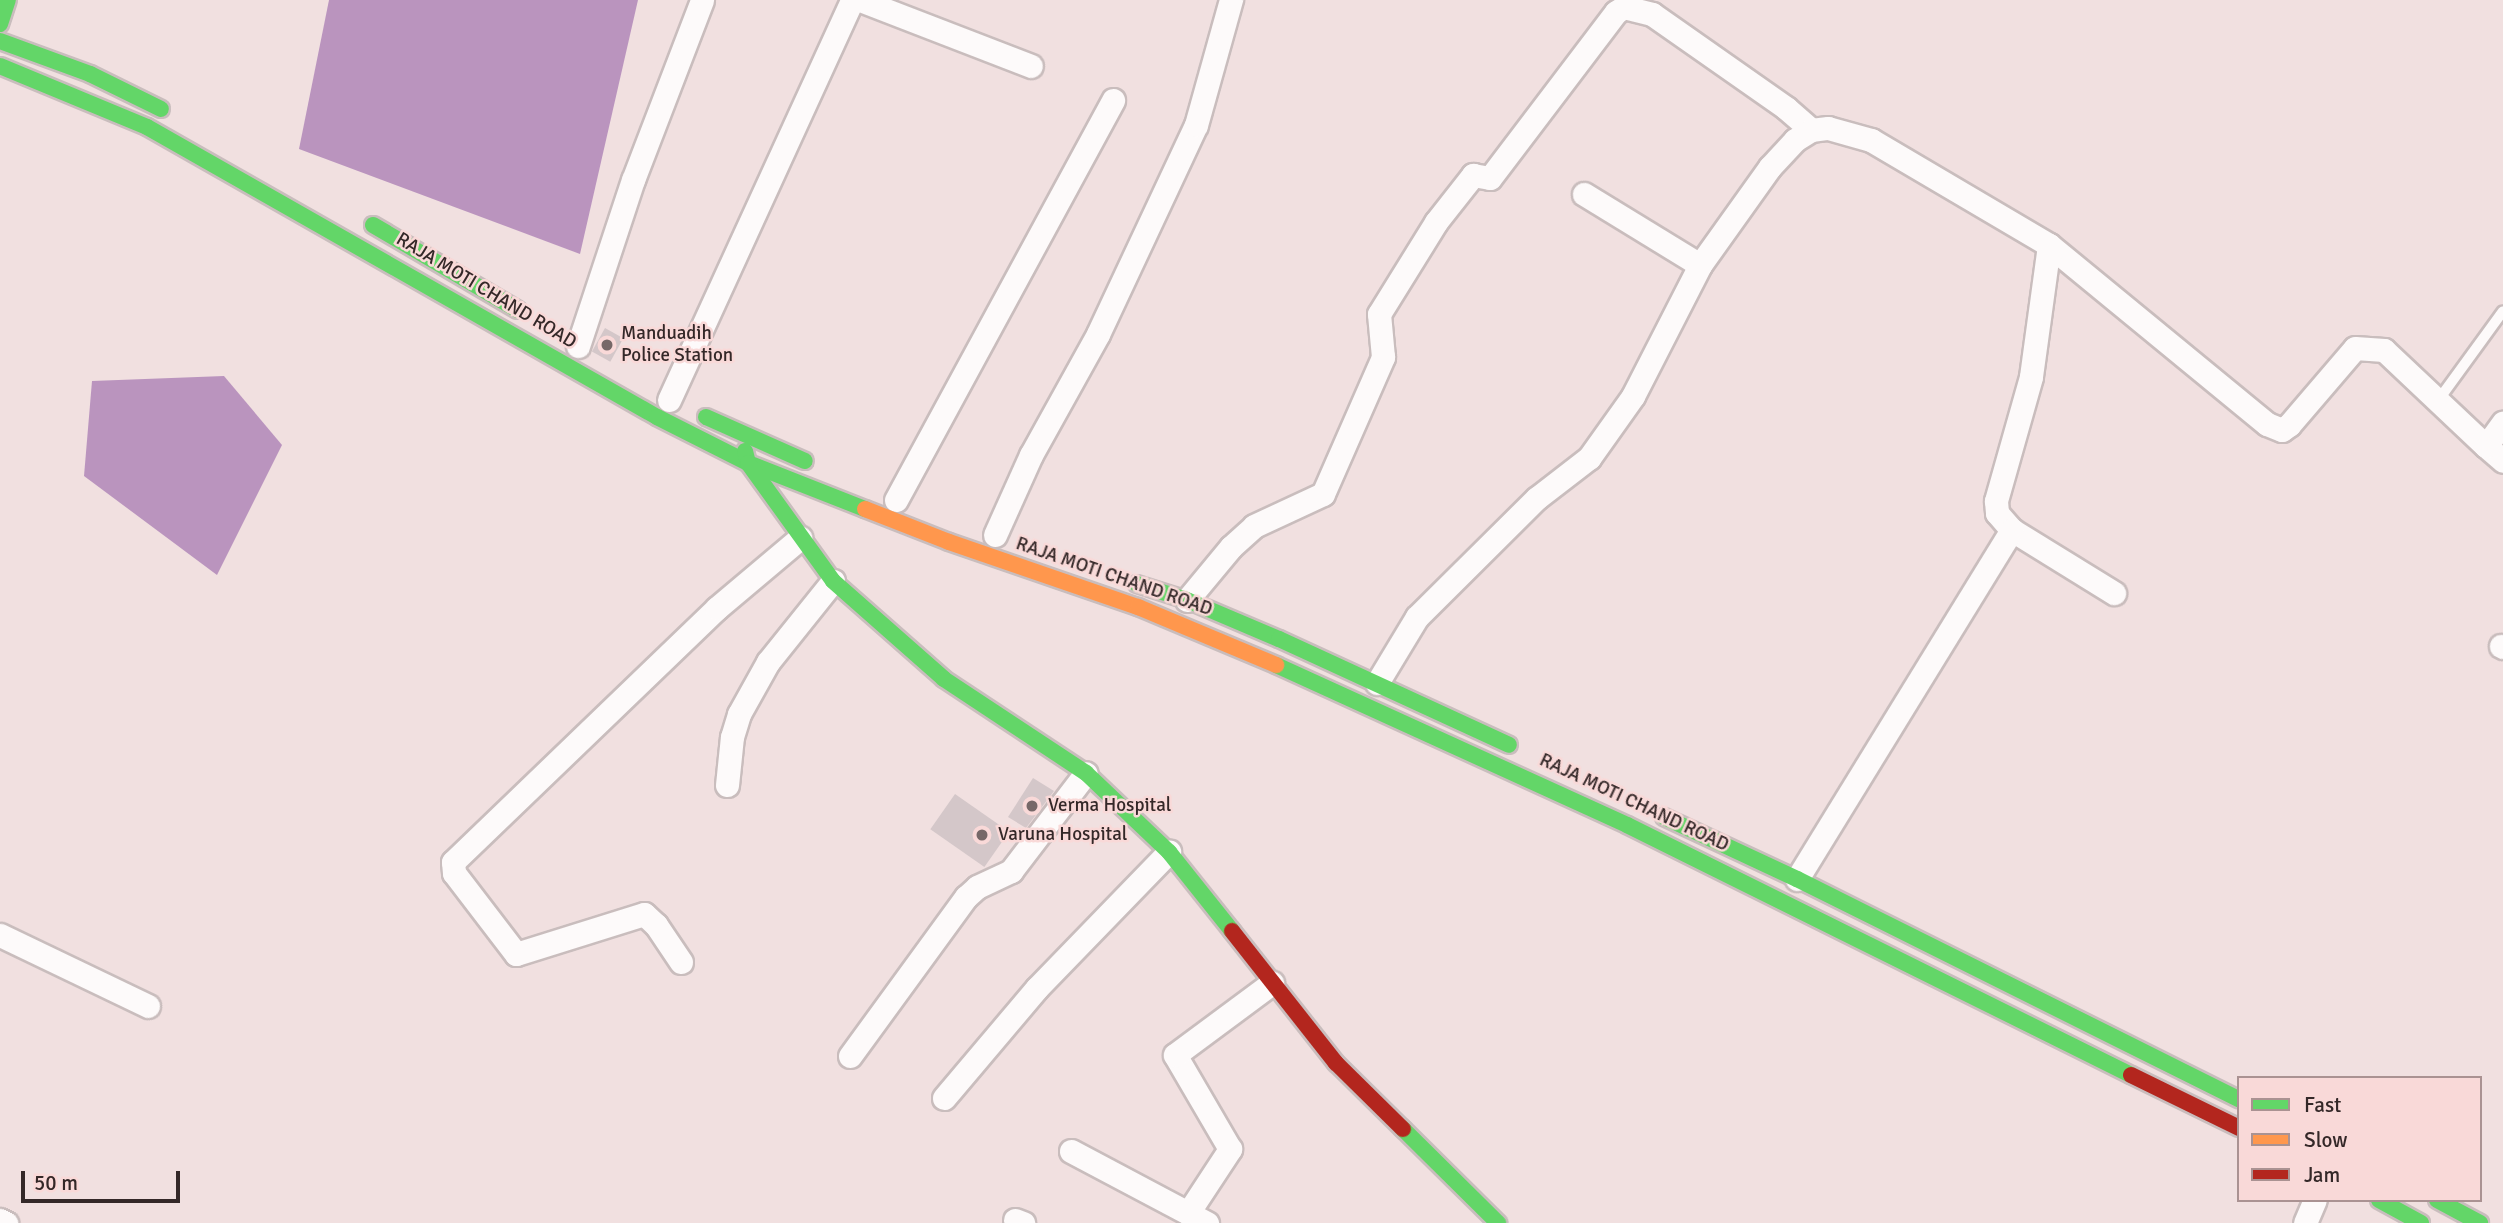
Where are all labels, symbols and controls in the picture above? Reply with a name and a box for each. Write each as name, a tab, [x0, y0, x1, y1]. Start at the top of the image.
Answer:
street label: RAJA MOTI CHAND ROAD	[392, 228, 580, 354]
place label: Manduadih Police Station	[621, 323, 733, 367]
marker: Manduadih Police Station	[599, 337, 615, 353]
street label: RAJA MOTI CHAND ROAD	[1013, 533, 1215, 621]
street label: RAJA MOTI CHAND ROAD	[1536, 749, 1732, 857]
place label: Verma Hospital	[1048, 795, 1171, 817]
marker: Verma Hospital	[1022, 796, 1042, 816]
place label: Varuna Hospital	[998, 824, 1127, 846]
marker: Varuna Hospital	[972, 825, 992, 845]
legend	[2237, 1076, 2482, 1202]
text: Fast	[2304, 1092, 2341, 1118]
text: Slow	[2304, 1127, 2348, 1153]
scale bar	[24, 1156, 184, 1200]
text: Jam	[2304, 1162, 2340, 1188]
text: 50 m	[34, 1170, 78, 1196]

